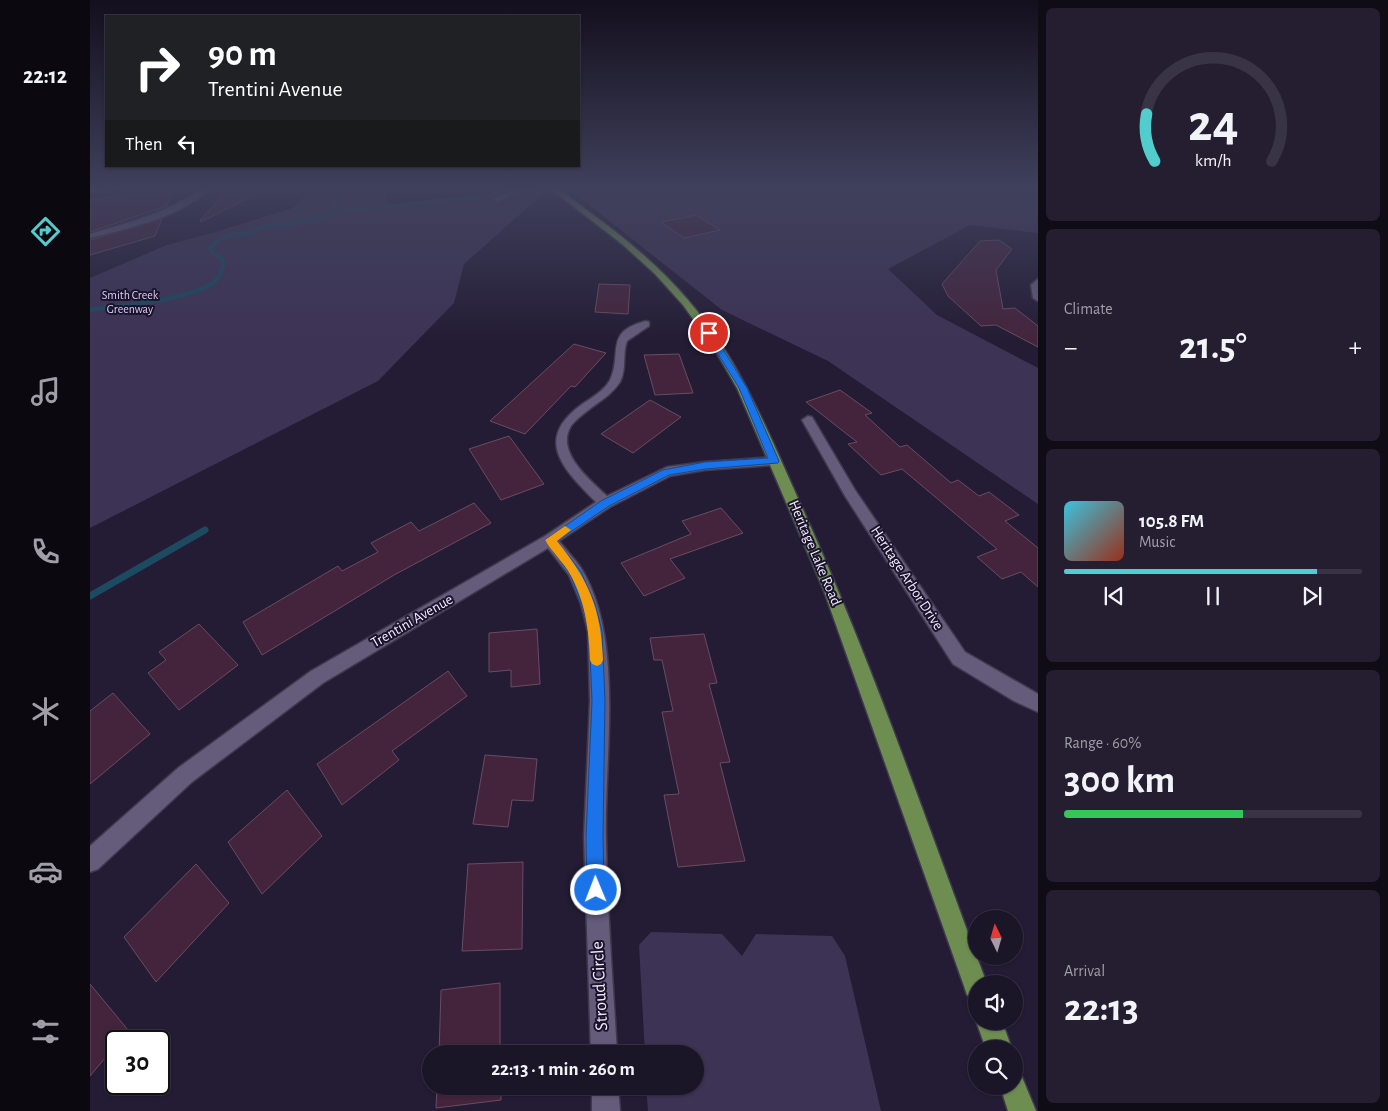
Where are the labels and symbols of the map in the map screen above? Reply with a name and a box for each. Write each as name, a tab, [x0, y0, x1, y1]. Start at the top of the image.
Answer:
park label: Smith Creek Greenway	[102, 289, 159, 316]
pin	[688, 312, 730, 354]
street label: Heritage Lake Road	[786, 498, 844, 608]
street label: Heritage Arbor Drive	[868, 523, 946, 633]
street label: Trentini Avenue	[368, 592, 456, 650]
position arrow	[569, 863, 621, 915]
north arrow	[968, 910, 1022, 965]
street label: Stroud Circle	[589, 941, 611, 1031]
speed limit sign: 30	[105, 1030, 170, 1095]

